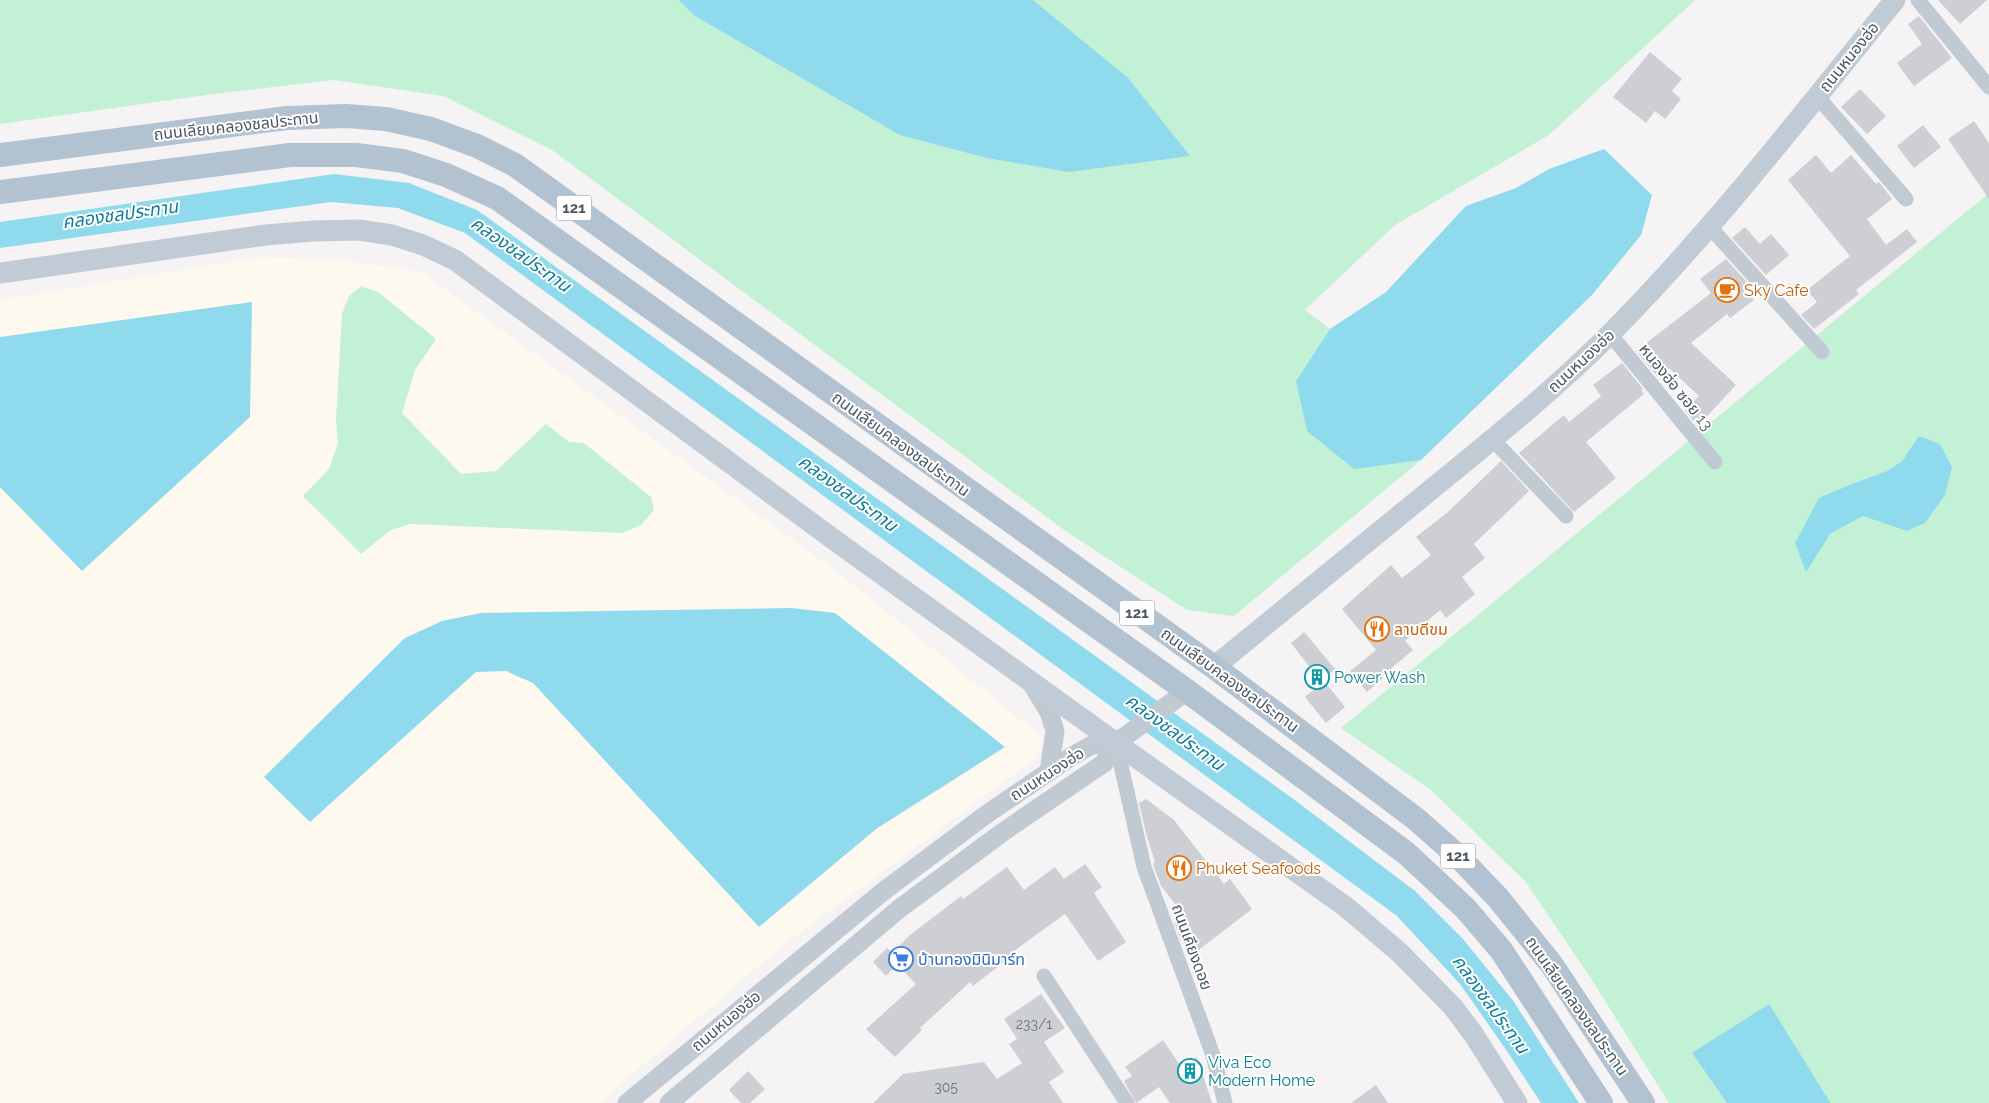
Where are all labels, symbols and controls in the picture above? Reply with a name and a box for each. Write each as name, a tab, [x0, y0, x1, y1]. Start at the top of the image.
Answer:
street label: ถนนหนองฮ่อ	[1815, 18, 1883, 96]
street label: ถนนเลียบคลองชลประทาน	[153, 108, 319, 144]
water label: คลองชลประทาน	[61, 195, 180, 233]
road number: 121	[556, 196, 592, 220]
water label: คลองชลประทาน	[467, 212, 576, 297]
cafe icon: Sky Cafe	[1714, 277, 1740, 303]
place label: Sky Cafe	[1744, 281, 1809, 300]
street label: ถนนหนองฮ่อ	[1544, 325, 1618, 397]
street label: หนองฮ่อ ซอย 13	[1635, 340, 1717, 434]
street label: ถนนเลียบคลองชลประทาน	[828, 388, 974, 500]
water label: คลองชลประทาน	[794, 450, 902, 536]
road number: 121	[1120, 600, 1154, 626]
restaurant icon: ลาบดีขม	[1364, 616, 1390, 642]
place label: ลาบดีขม	[1394, 620, 1448, 639]
street label: ถนนเลียบคลองชลประทาน	[1157, 624, 1303, 736]
building icon: Power Wash	[1304, 664, 1330, 690]
place label: Power Wash	[1334, 668, 1426, 687]
water label: คลองชลประทาน	[1121, 689, 1229, 775]
street label: ถนนหนองฮ่อ	[1006, 743, 1088, 805]
road number: 121	[1440, 844, 1476, 868]
restaurant icon: Phuket Seafoods	[1166, 855, 1192, 881]
place label: Phuket Seafoods	[1196, 859, 1321, 878]
street label: ถนนเคียงดอย	[1168, 901, 1216, 993]
street label: ถนนเลียบคลองชลประทาน	[1522, 933, 1632, 1079]
supermarket icon: บ้านทองมินิมาร์ท	[888, 946, 914, 972]
place label: บ้านทองมินิมาร์ท	[918, 950, 1025, 969]
water label: คลองชลประทาน	[1448, 951, 1534, 1058]
street label: ถนนหนองฮ่อ	[688, 987, 764, 1055]
house number: 233/1	[1016, 1016, 1052, 1032]
place label: Viva Eco Modern Home	[1208, 1053, 1315, 1090]
building icon: Viva Eco Modern Home	[1177, 1058, 1203, 1084]
house number: 305	[934, 1079, 958, 1095]

